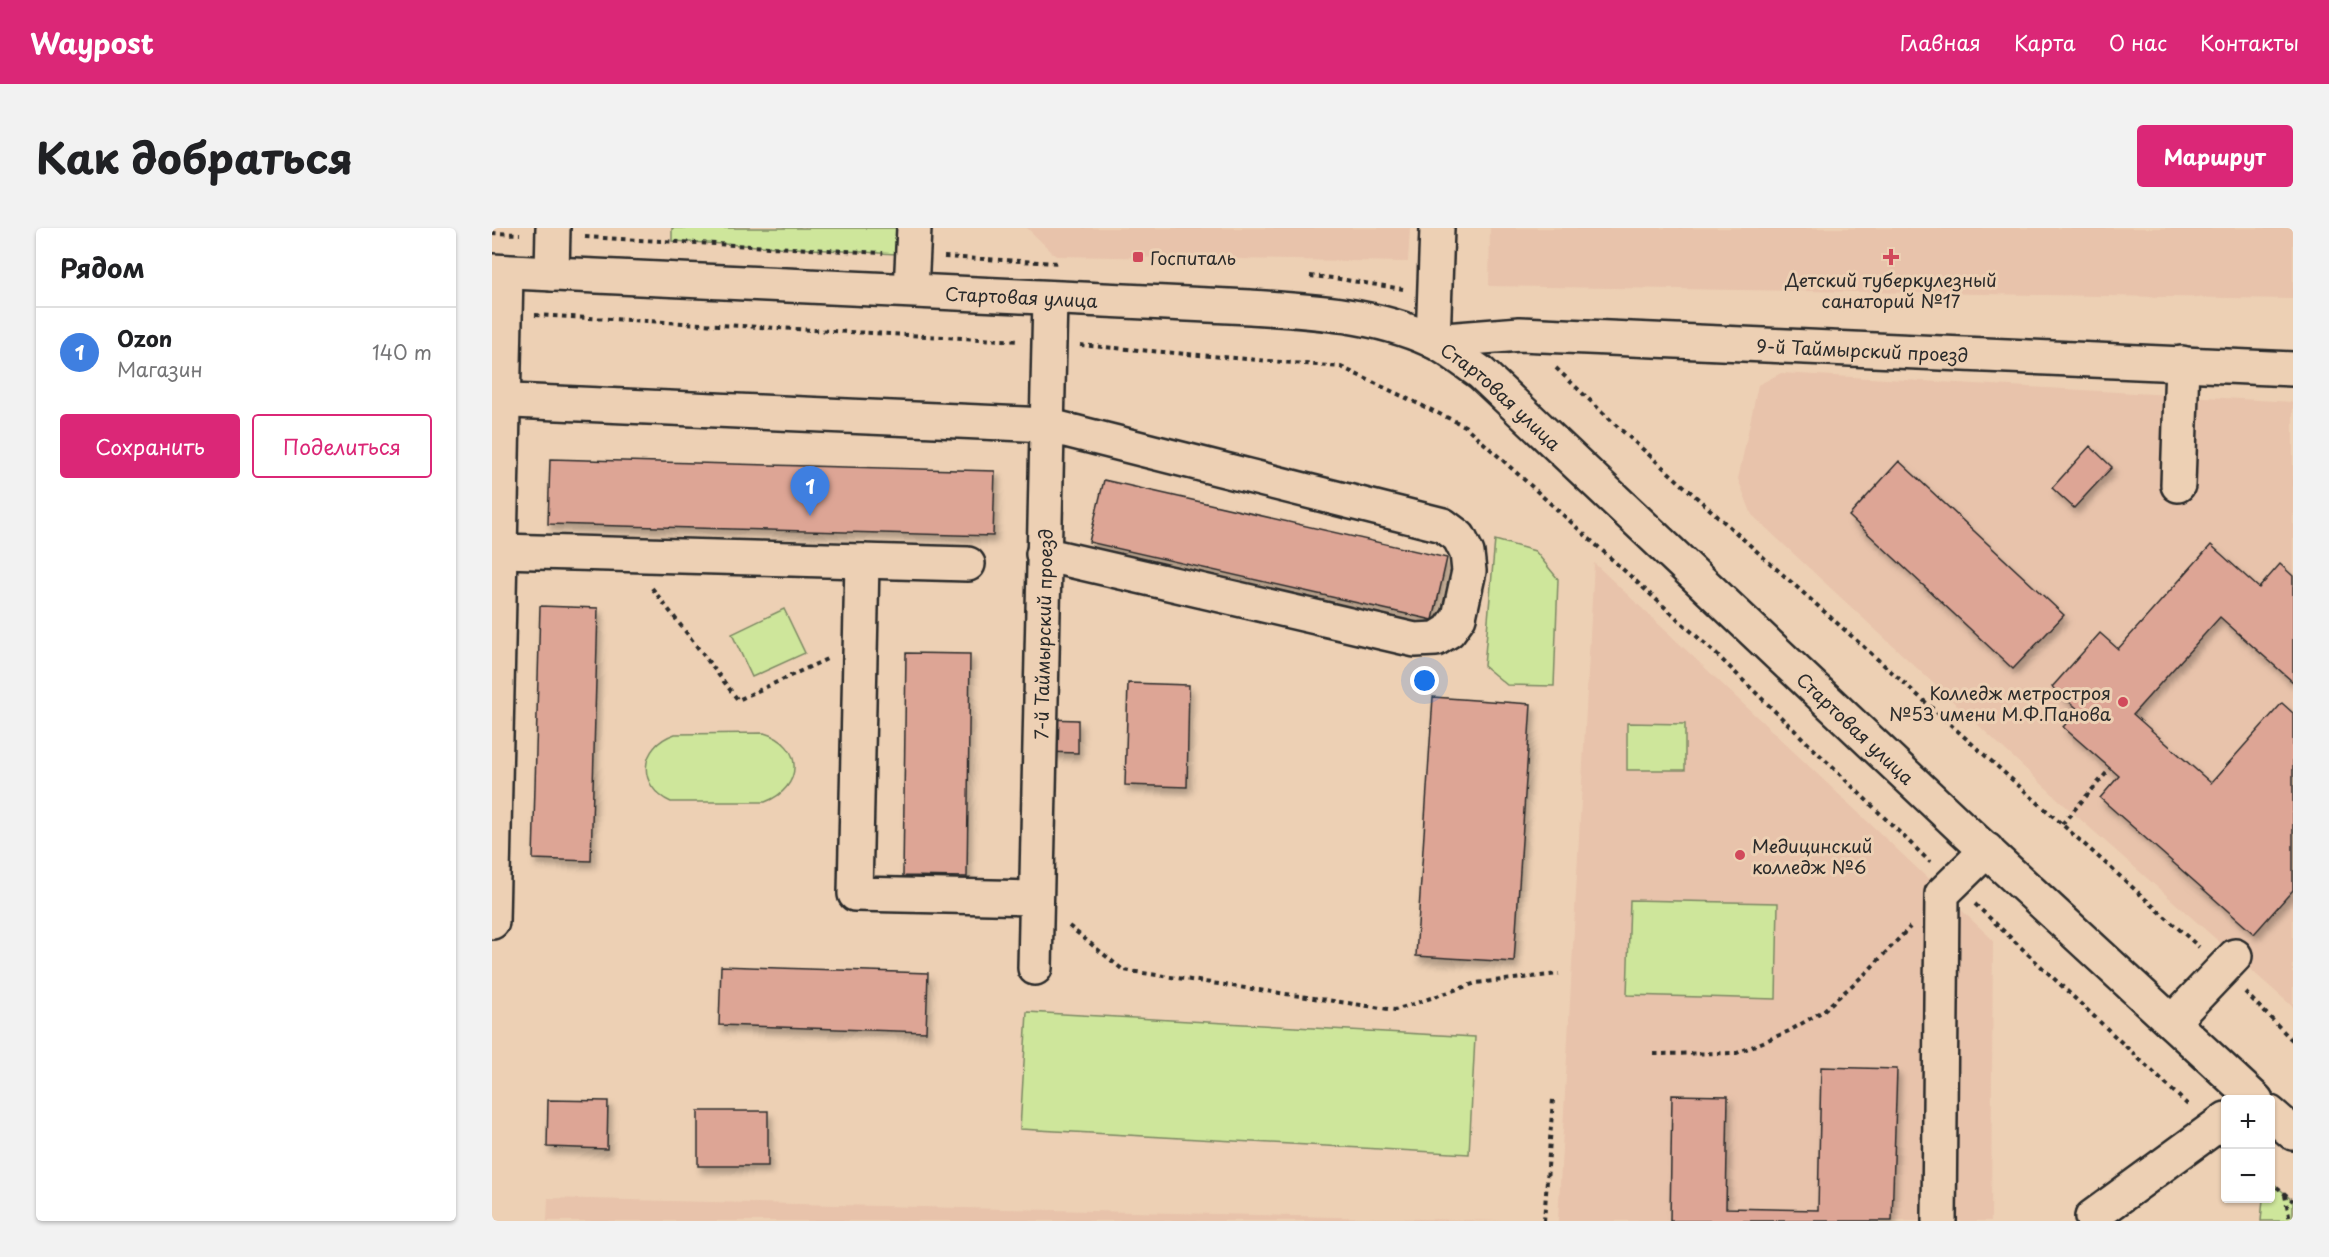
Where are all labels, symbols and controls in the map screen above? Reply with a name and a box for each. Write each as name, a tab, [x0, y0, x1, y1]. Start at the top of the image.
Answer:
text: Waypost	[30, 21, 154, 64]
text: Главная	[1900, 26, 1981, 58]
text: Карта	[2014, 26, 2076, 58]
text: О нас	[2109, 26, 2167, 58]
text: Контакты	[2200, 26, 2299, 58]
text: Как добраться	[36, 125, 353, 188]
button: Маршрут	[2137, 125, 2293, 187]
place label: Госпиталь	[1150, 244, 1236, 271]
text: Рядом	[60, 248, 145, 287]
marker: Детский туберкулезный санаторий №17	[1882, 248, 1900, 266]
marker: Госпиталь	[1131, 250, 1145, 264]
place label: Детский туберкулезный санаторий №17	[1784, 266, 1997, 314]
street label: Стартовая улица	[944, 279, 1099, 313]
text: Ozon	[117, 321, 172, 354]
street label: 9-й Таймырский проезд	[1756, 331, 1969, 368]
street label: Стартовая улица	[1436, 335, 1568, 456]
text: 1	[75, 337, 84, 367]
text: 140 m	[372, 337, 432, 367]
text: Магазин	[117, 354, 203, 384]
button: Сохранить	[60, 414, 240, 478]
button: Поделиться	[252, 414, 432, 478]
pin: 1	[790, 466, 830, 516]
street label: 7-й Таймырский проезд	[1027, 528, 1058, 740]
street label: Стартовая улица	[1791, 665, 1921, 790]
your location	[1410, 666, 1439, 695]
place label: Колледж метростроя №53 имени М.Ф.Панова	[1889, 679, 2112, 727]
marker: Колледж метростроя №53 имени М.Ф.Панова	[2116, 695, 2130, 709]
place label: Медицинский колледж №6	[1752, 832, 1872, 880]
marker: Медицинский колледж №6	[1733, 848, 1747, 862]
map controls	[2221, 1095, 2275, 1203]
button: +	[2221, 1095, 2275, 1149]
button: −	[2221, 1149, 2275, 1203]

